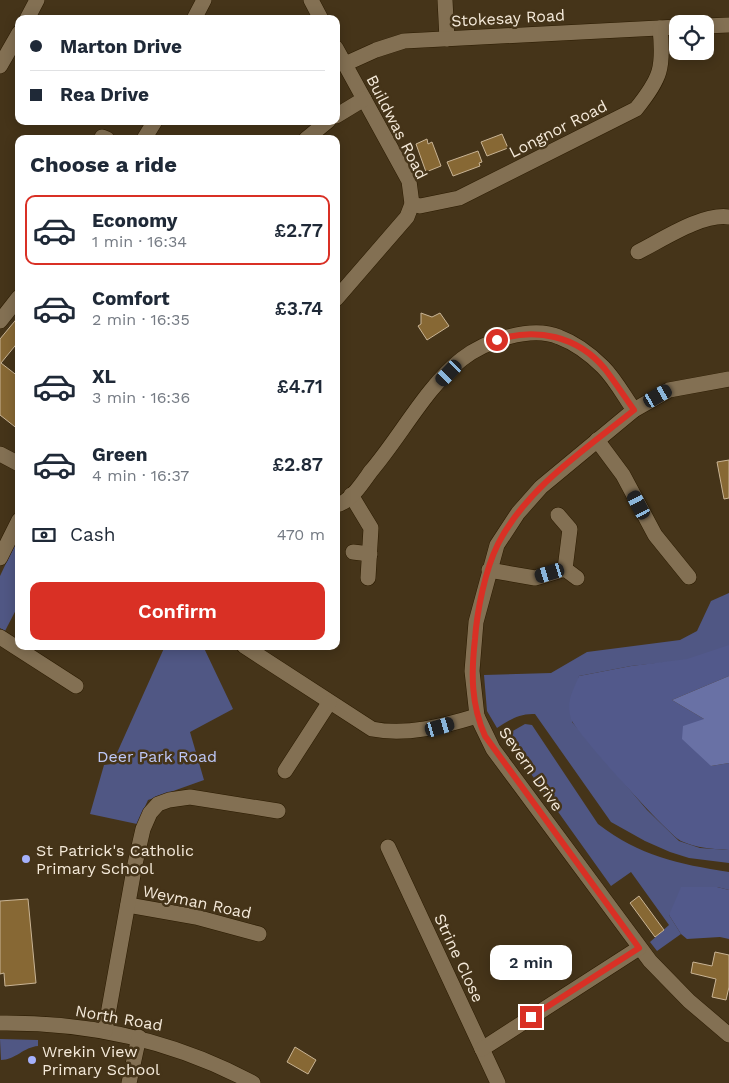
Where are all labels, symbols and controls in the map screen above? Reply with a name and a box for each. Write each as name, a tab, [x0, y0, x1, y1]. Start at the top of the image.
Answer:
street label: Stokesay Road	[451, 6, 565, 30]
map controls	[669, 15, 714, 60]
button: locate	[669, 15, 714, 60]
text: Marton Drive	[60, 35, 182, 58]
street label: Buildwas Road	[362, 72, 432, 182]
text: Rea Drive	[60, 83, 149, 106]
street label: Longnor Road	[506, 96, 610, 162]
text: Choose a ride	[30, 152, 177, 177]
icon: car	[32, 208, 77, 253]
text: Economy	[92, 209, 177, 232]
text: £2.77	[274, 219, 323, 242]
text: 1 min · 16:34	[92, 232, 187, 251]
icon: car	[32, 286, 77, 331]
text: Comfort	[92, 287, 170, 310]
text: £3.74	[275, 297, 323, 320]
text: 2 min · 16:35	[92, 310, 190, 329]
route start	[486, 329, 508, 351]
car	[433, 357, 464, 389]
icon: car	[32, 364, 77, 409]
text: XL	[92, 365, 116, 388]
text: £4.71	[277, 375, 323, 398]
car	[641, 382, 674, 410]
text: 3 min · 16:36	[92, 388, 190, 407]
icon: car	[32, 442, 77, 487]
text: Green	[92, 443, 148, 466]
text: £2.87	[272, 453, 323, 476]
text: 4 min · 16:37	[92, 466, 189, 485]
car	[625, 488, 652, 522]
icon: cash	[30, 521, 58, 549]
text: Cash	[70, 523, 116, 546]
text: 470 m	[277, 525, 325, 544]
car	[533, 561, 566, 585]
button: Confirm	[30, 582, 325, 640]
car	[423, 716, 456, 738]
street label: Severn Drive	[495, 723, 567, 815]
park label: Deer Park Road	[97, 747, 217, 766]
place label: St Patrick's Catholic Primary School	[36, 841, 194, 878]
marker: St Patrick's Catholic Primary School	[20, 853, 32, 865]
street label: Weyman Road	[141, 881, 253, 923]
street label: Strine Close	[430, 911, 488, 1005]
callout: 2 min	[490, 944, 572, 980]
text: 2 min	[509, 953, 553, 972]
street label: North Road	[74, 1001, 164, 1035]
route end	[520, 1006, 542, 1028]
place label: Wrekin View Primary School	[42, 1042, 160, 1079]
marker: Wrekin View Primary School	[26, 1054, 38, 1066]

